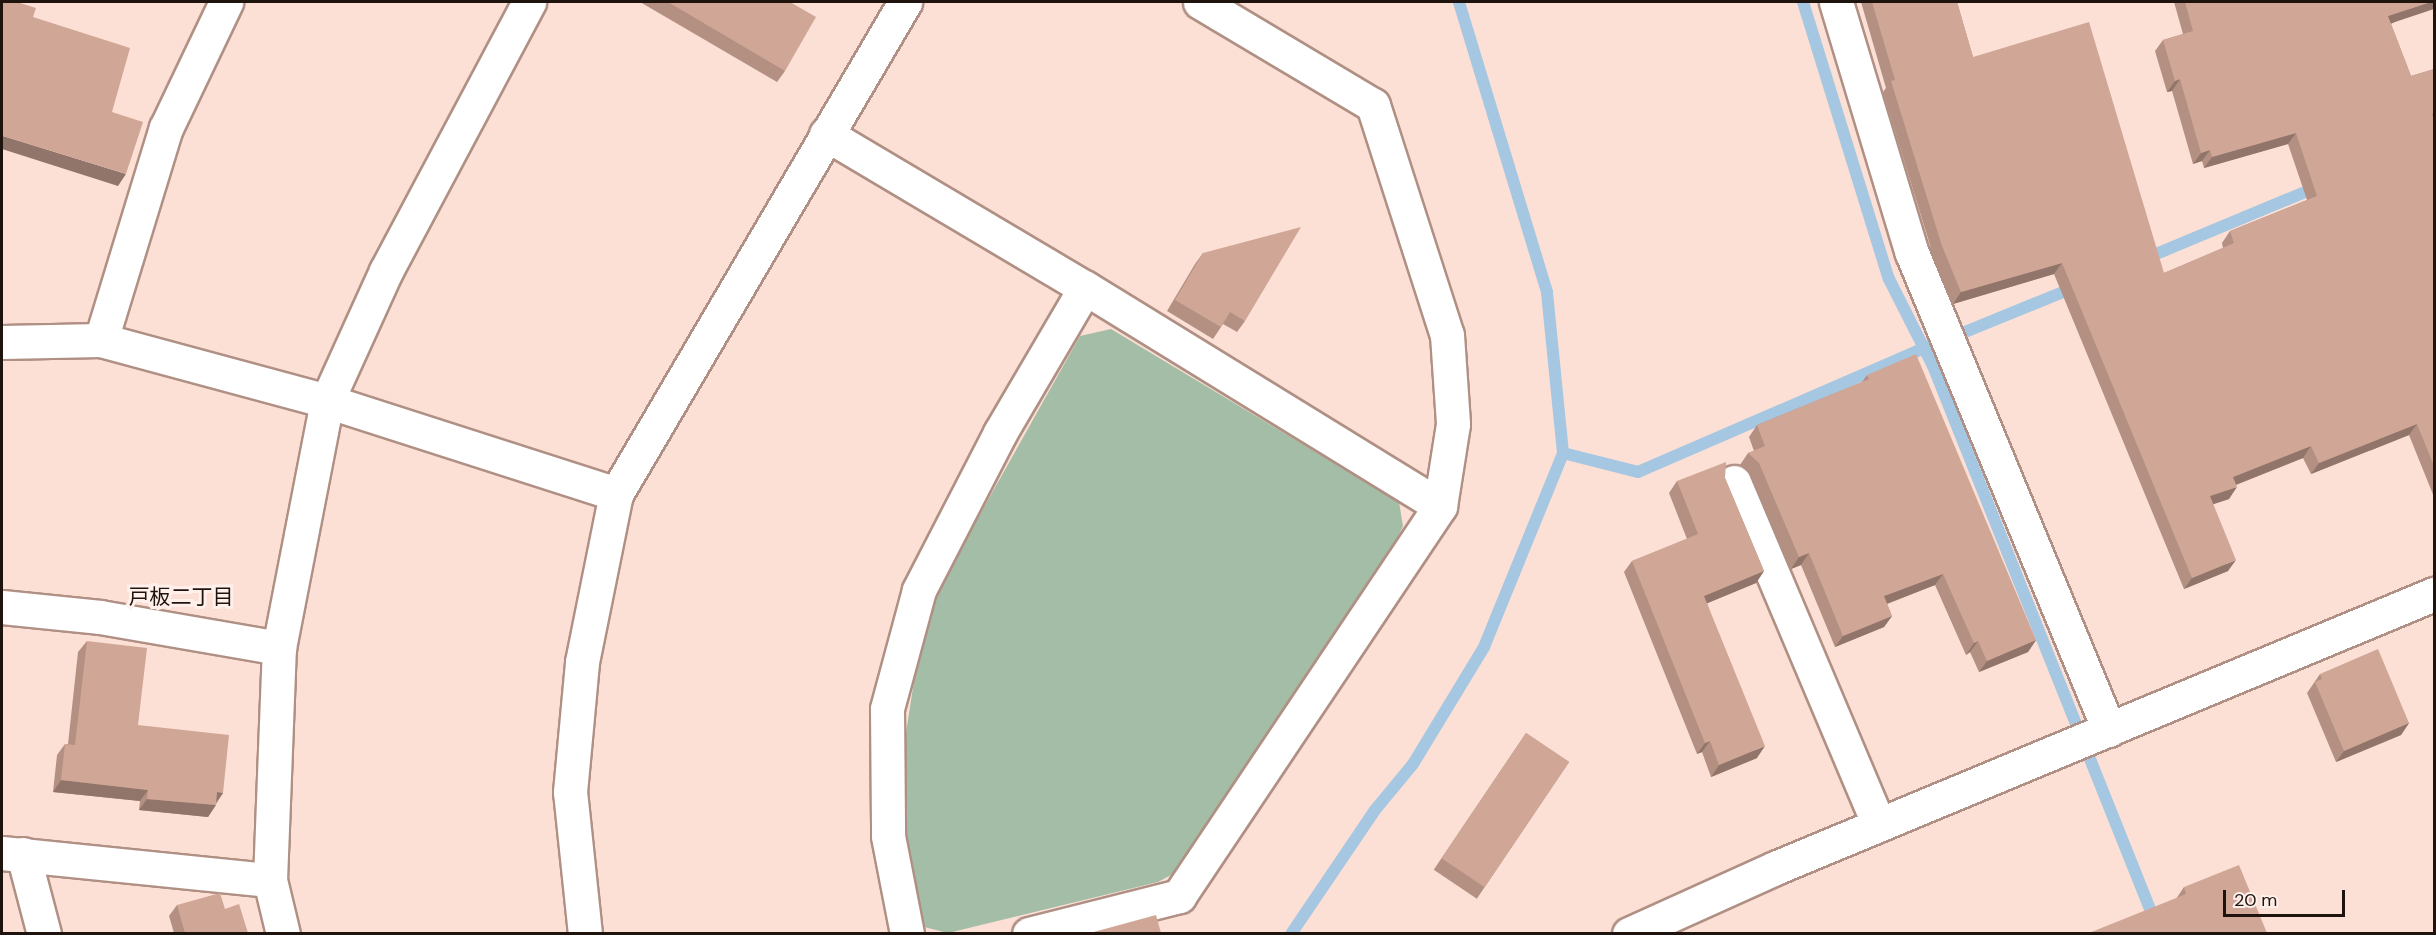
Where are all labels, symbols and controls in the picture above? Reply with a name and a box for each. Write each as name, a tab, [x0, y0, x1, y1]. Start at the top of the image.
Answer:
district label: 戸板二丁目	[129, 584, 233, 610]
scale bar	[2226, 878, 2348, 916]
text: 20 m	[2234, 888, 2277, 912]

